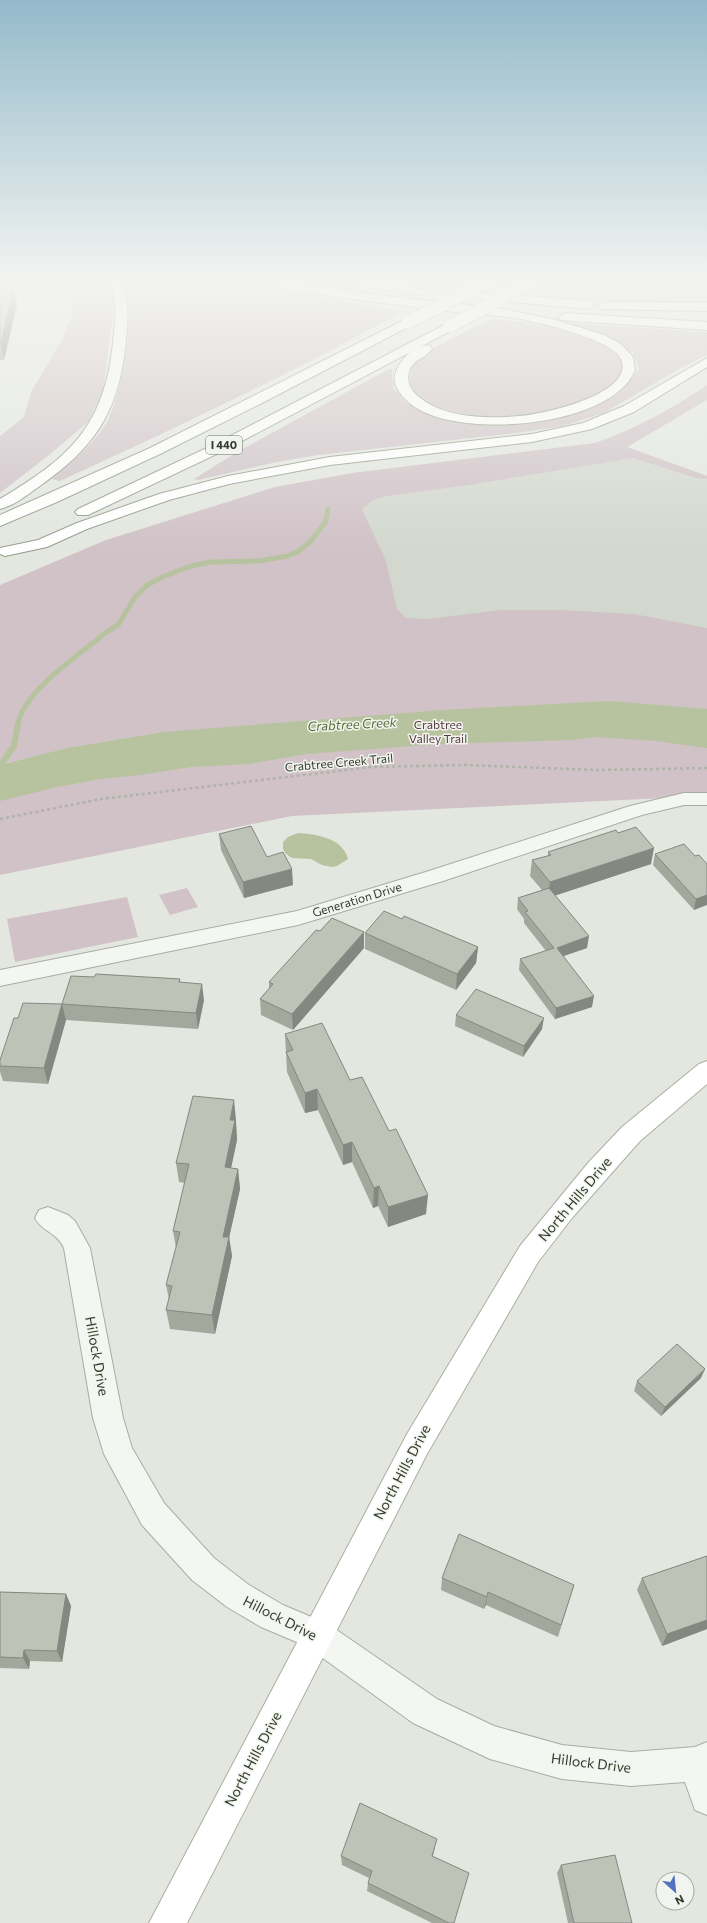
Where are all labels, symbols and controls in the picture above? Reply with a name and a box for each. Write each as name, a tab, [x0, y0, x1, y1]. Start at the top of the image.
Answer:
road number: I 440	[206, 436, 242, 454]
water label: Crabtree Creek	[307, 714, 398, 734]
park label: Crabtree Valley Trail	[409, 717, 467, 745]
street label: Crabtree Creek Trail	[284, 750, 394, 774]
street label: Generation Drive	[310, 879, 403, 919]
street label: North Hills Drive	[534, 1153, 615, 1244]
street label: Hillock Drive	[82, 1315, 113, 1397]
street label: North Hills Drive	[369, 1421, 434, 1522]
street label: Hillock Drive	[240, 1592, 320, 1643]
street label: North Hills Drive	[220, 1708, 285, 1809]
street label: Hillock Drive	[550, 1749, 632, 1776]
north arrow	[655, 1871, 695, 1911]
text: N	[673, 1893, 686, 1908]

